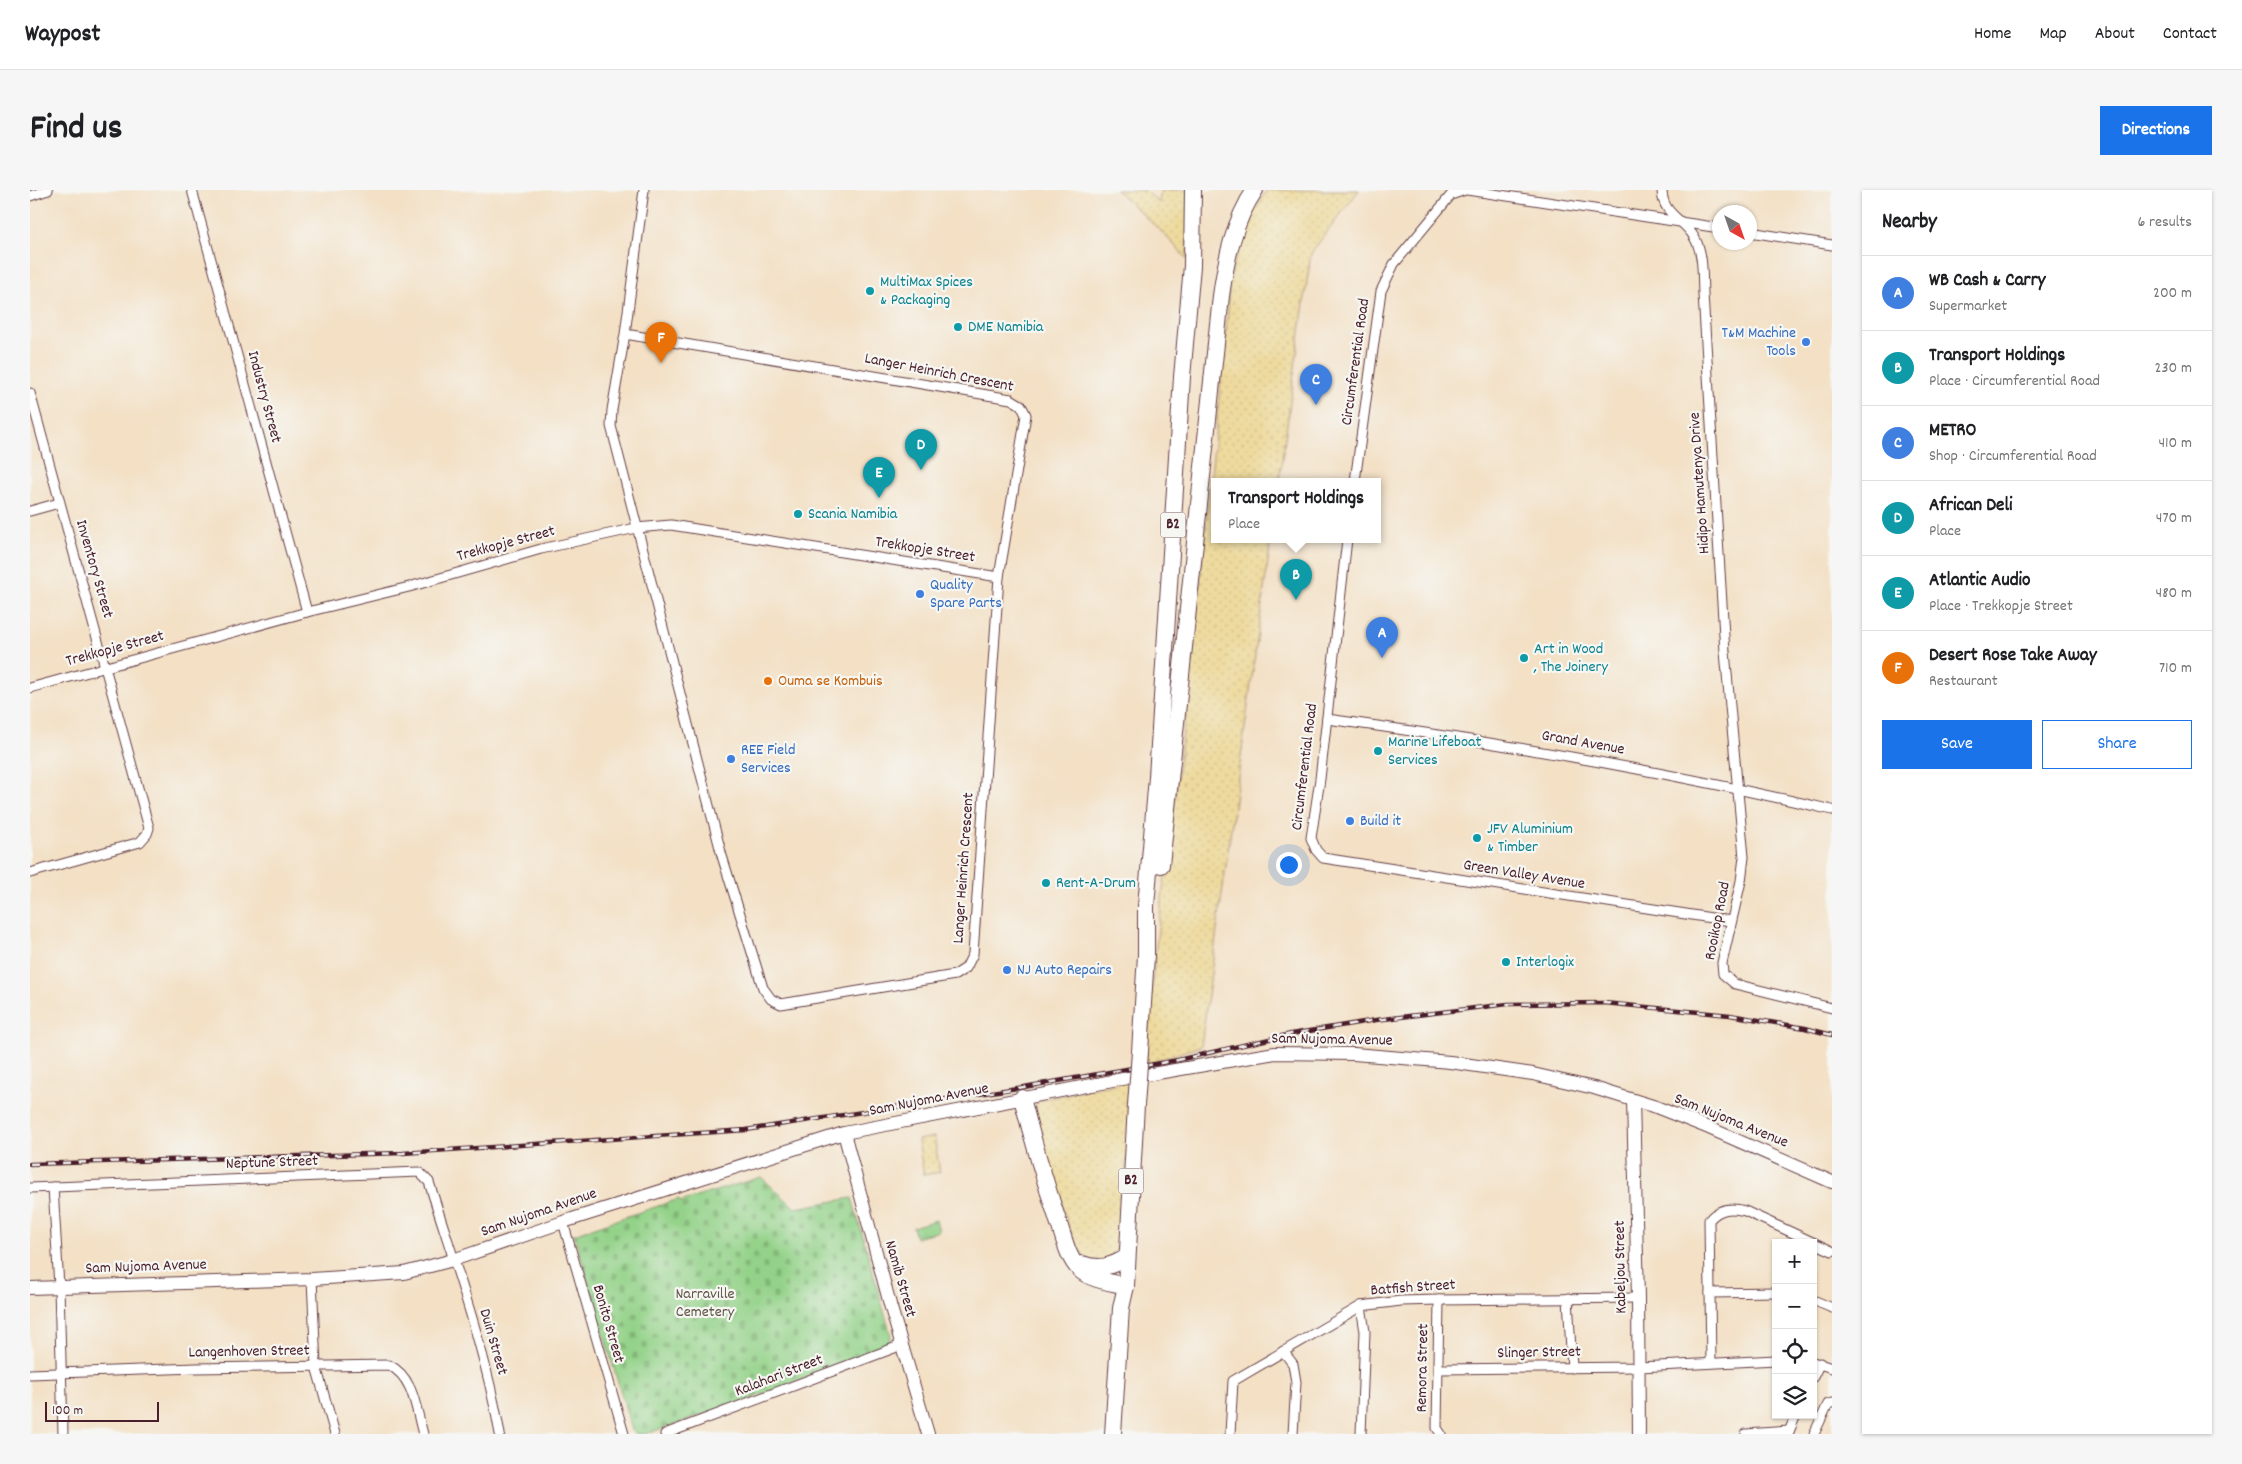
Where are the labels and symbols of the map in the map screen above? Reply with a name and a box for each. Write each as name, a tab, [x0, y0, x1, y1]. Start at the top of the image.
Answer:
north arrow	[1712, 205, 1757, 250]
place label: MultiMax Spices & Packaging	[880, 271, 973, 312]
marker: MultiMax Spices & Packaging	[864, 285, 876, 297]
street label: Circumferential Road	[1336, 297, 1376, 427]
place label: DME Namibia	[968, 316, 1044, 339]
marker: DME Namibia	[952, 321, 964, 333]
pin: F	[645, 322, 677, 363]
place label: T&M Machine Tools	[1722, 322, 1796, 363]
marker: T&M Machine Tools	[1800, 336, 1812, 348]
street label: Langer Heinrich Crescent	[863, 347, 1016, 399]
street label: Industry Street	[241, 348, 287, 446]
pin: C	[1300, 364, 1332, 405]
street label: Hidipo Hamutenya Drive	[1684, 411, 1716, 555]
pin: D	[905, 429, 937, 470]
pin: E	[863, 457, 895, 498]
place label: Scania Namibia	[808, 503, 898, 526]
marker: Scania Namibia	[792, 508, 804, 520]
road number: B2	[1160, 512, 1186, 538]
street label: Inventory Street	[69, 517, 119, 621]
street label: Trekkopje Street	[454, 520, 558, 568]
street label: Trekkopje Street	[873, 531, 977, 569]
pin: B	[1280, 559, 1312, 600]
place label: Quality Spare Parts	[930, 574, 1002, 615]
marker: Quality Spare Parts	[914, 588, 926, 600]
pin: A	[1366, 617, 1398, 658]
street label: Trekkopje Street	[63, 625, 167, 673]
place label: Art in Wood , The Joinery	[1533, 638, 1608, 679]
marker: Art in Wood , The Joinery	[1518, 652, 1530, 664]
place label: Ouma se Kombuis	[778, 670, 883, 693]
marker: Ouma se Kombuis	[762, 675, 774, 687]
street label: Circumferential Road	[1286, 702, 1324, 832]
street label: Grand Avenue	[1540, 724, 1626, 762]
place label: Marine Lifeboat Services	[1388, 731, 1482, 772]
place label: REE Field Services	[741, 739, 795, 780]
marker: Marine Lifeboat Services	[1372, 745, 1384, 757]
marker: REE Field Services	[725, 753, 737, 765]
street label: Langer Heinrich Crescent	[947, 792, 981, 944]
place label: Build it	[1360, 810, 1401, 833]
marker: Build it	[1344, 815, 1356, 827]
place label: JFV Aluminium & Timber	[1487, 818, 1573, 859]
marker: JFV Aluminium & Timber	[1471, 832, 1483, 844]
your location	[1276, 852, 1302, 878]
street label: Green Valley Avenue	[1461, 854, 1587, 896]
place label: Rent-A-Drum	[1056, 872, 1136, 895]
marker: Rent-A-Drum	[1040, 877, 1052, 889]
street label: Rooikop Road	[1699, 880, 1737, 962]
place label: Interlogix	[1516, 951, 1574, 974]
marker: Interlogix	[1500, 956, 1512, 968]
place label: NJ Auto Repairs	[1017, 959, 1112, 982]
marker: NJ Auto Repairs	[1001, 964, 1013, 976]
street label: Sam Nujoma Avenue	[1271, 1027, 1393, 1053]
street label: Sam Nujoma Avenue	[867, 1077, 991, 1123]
street label: Sam Nujoma Avenue	[1670, 1088, 1792, 1154]
street label: Neptune Street	[226, 1150, 319, 1176]
road number: B2	[1118, 1168, 1144, 1194]
street label: Sam Nujoma Avenue	[478, 1182, 600, 1244]
street label: Kabeljou Street	[1609, 1220, 1633, 1314]
street label: Namib Street	[878, 1238, 922, 1320]
street label: Sam Nujoma Avenue	[85, 1253, 207, 1281]
street label: Batfish Street	[1370, 1274, 1456, 1302]
street label: Bonito Street	[586, 1282, 630, 1366]
park label: Narraville Cemetery	[675, 1283, 735, 1324]
street label: Duin Street	[473, 1306, 513, 1378]
street label: Remora Street	[1411, 1323, 1435, 1413]
street label: Langenhoven Street	[188, 1339, 310, 1365]
street label: Slinger Street	[1497, 1341, 1581, 1365]
street label: Kalahari Street	[732, 1349, 826, 1403]
scale bar	[45, 1399, 159, 1422]

